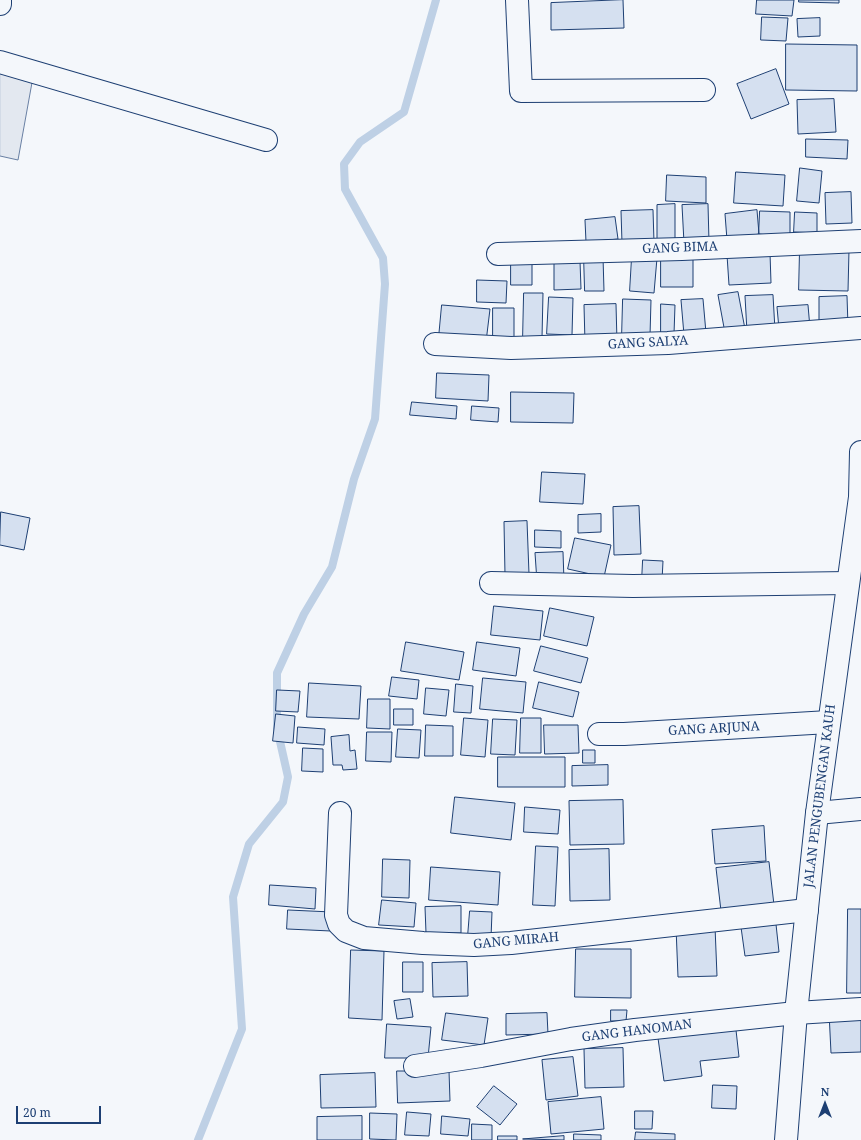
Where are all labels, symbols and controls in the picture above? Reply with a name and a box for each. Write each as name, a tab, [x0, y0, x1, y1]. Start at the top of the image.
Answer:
street label: GANG BIMA	[642, 239, 718, 257]
street label: GANG SALYA	[607, 333, 689, 353]
street label: JALAN PENGUBENGAN KAUH	[801, 703, 839, 889]
street label: GANG ARJUNA	[668, 719, 760, 739]
street label: GANG MIRAH	[472, 929, 560, 953]
street label: GANG HANOMAN	[581, 1016, 693, 1046]
north arrow	[805, 1084, 845, 1124]
text: N	[821, 1084, 829, 1099]
scale bar	[18, 1098, 103, 1124]
text: 20 m	[23, 1104, 51, 1121]

